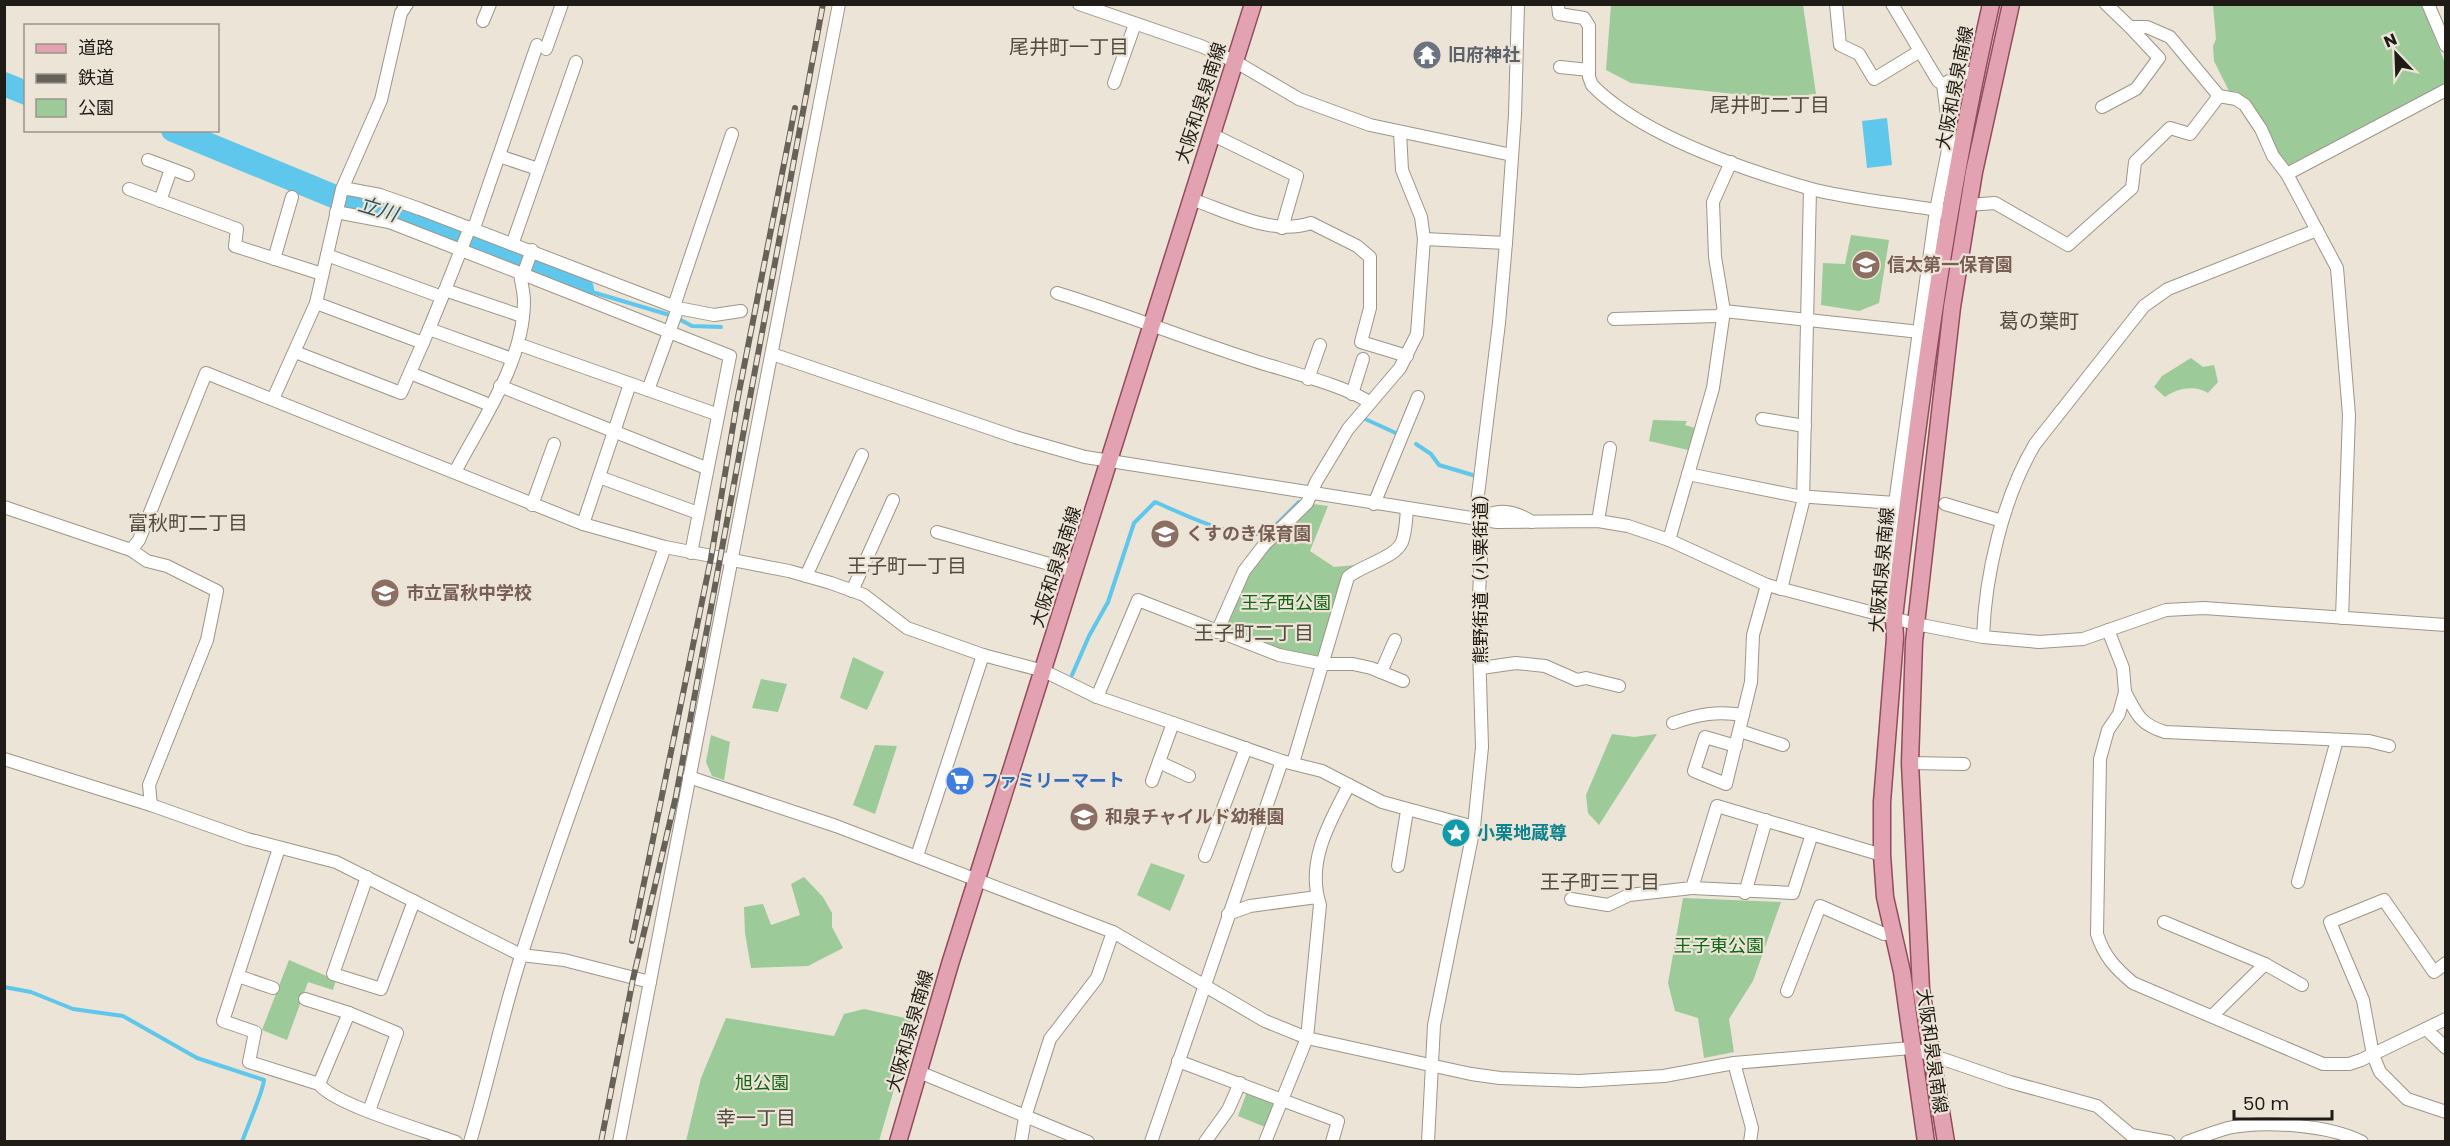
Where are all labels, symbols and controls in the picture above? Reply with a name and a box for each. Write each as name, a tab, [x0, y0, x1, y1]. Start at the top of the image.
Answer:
legend	[24, 24, 219, 132]
street label: 大阪和泉泉南線	[1930, 24, 1979, 152]
north arrow	[2366, 24, 2426, 84]
text: N	[2380, 28, 2400, 54]
district label: 尾井町一丁目	[1009, 33, 1129, 61]
text: 道路	[78, 35, 114, 60]
street label: 大阪和泉泉南線	[1169, 39, 1232, 167]
temple icon: 旧府神社	[1411, 39, 1443, 71]
place label: 旧府神社	[1448, 42, 1520, 67]
text: 鉄道	[78, 65, 114, 90]
district label: 尾井町二丁目	[1710, 91, 1830, 119]
text: 公園	[78, 95, 114, 120]
water label: 立川	[355, 190, 403, 229]
school or university icon: 信太第一保育園	[1850, 249, 1882, 281]
place label: 信太第一保育園	[1887, 252, 2013, 277]
district label: 葛の葉町	[1999, 307, 2079, 335]
street label: 熊野街道（小栗街道）	[1468, 484, 1493, 664]
street label: 大阪和泉泉南線	[1024, 503, 1087, 631]
street label: 大阪和泉泉南線	[1864, 506, 1899, 634]
district label: 富秋町二丁目	[128, 509, 248, 537]
school or university icon: くすのき保育園	[1149, 518, 1181, 550]
place label: くすのき保育園	[1186, 521, 1311, 546]
district label: 王子町一丁目	[847, 552, 967, 580]
school or university icon: 市立富秋中学校	[369, 577, 401, 609]
place label: 市立富秋中学校	[406, 580, 532, 605]
park label: 王子西公園	[1241, 590, 1331, 615]
district label: 王子町二丁目	[1194, 619, 1314, 647]
supermarket icon: ファミリーマート	[944, 765, 976, 797]
place label: ファミリーマート	[981, 768, 1125, 793]
school or university icon: 和泉チャイルド幼稚園	[1068, 801, 1100, 833]
place label: 和泉チャイルド幼稚園	[1105, 804, 1285, 829]
place icon: 小栗地蔵尊	[1440, 817, 1472, 849]
place label: 小栗地蔵尊	[1477, 820, 1567, 845]
district label: 王子町三丁目	[1540, 868, 1660, 896]
park label: 王子東公園	[1674, 933, 1764, 958]
street label: 大阪和泉泉南線	[880, 967, 939, 1095]
street label: 大阪和泉泉南線	[1911, 987, 1954, 1115]
park label: 旭公園	[735, 1070, 789, 1095]
scale bar	[2234, 1083, 2332, 1121]
text: 50 m	[2243, 1091, 2289, 1116]
district label: 幸一丁目	[716, 1104, 796, 1132]

